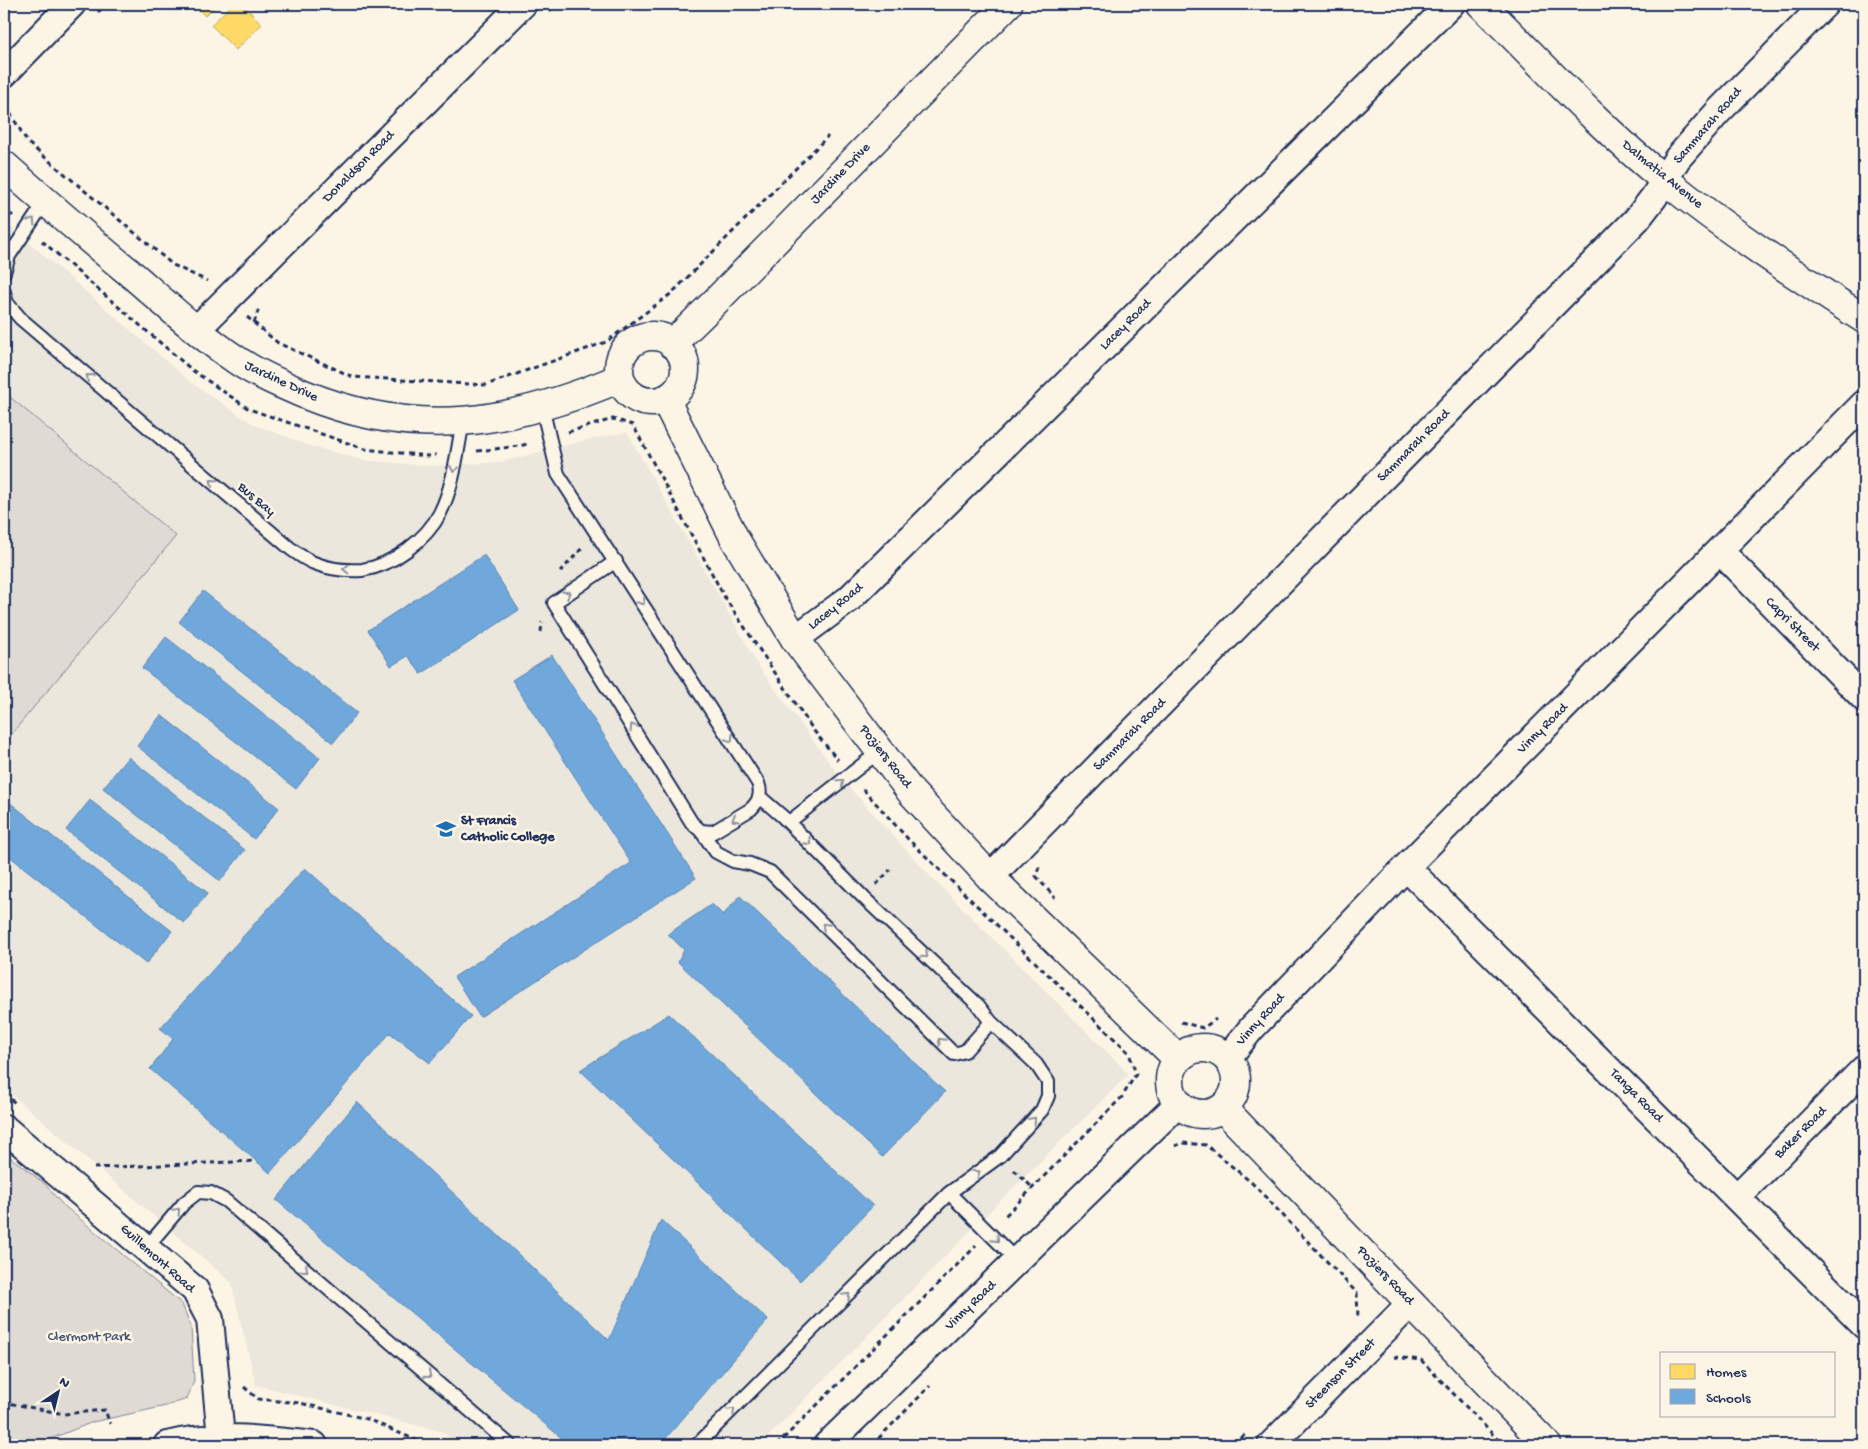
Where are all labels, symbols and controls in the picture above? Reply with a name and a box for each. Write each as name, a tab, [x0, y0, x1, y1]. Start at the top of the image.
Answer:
street label: Sammarah Road	[1670, 83, 1747, 168]
street label: Donaldson Road	[319, 126, 400, 207]
street label: Dalmatia Avenue	[1617, 136, 1707, 213]
street label: Jardine Drive	[807, 139, 875, 208]
one-way arrow	[26, 217, 35, 227]
street label: Lacey Road	[1097, 295, 1156, 354]
street label: Jardine Drive	[242, 358, 321, 407]
one-way arrow	[85, 373, 94, 382]
street label: Sammarah Road	[1374, 405, 1455, 486]
one-way arrow	[449, 465, 459, 473]
one-way arrow	[209, 479, 218, 488]
street label: Bus Bay	[233, 479, 278, 521]
one-way arrow	[341, 564, 349, 575]
street label: Lacey Road	[805, 579, 868, 634]
one-way arrow	[561, 591, 571, 600]
street label: Capri Street	[1761, 594, 1824, 657]
one-way arrow	[636, 597, 646, 606]
street label: Sammarah Road	[1090, 694, 1171, 775]
street label: Vinny Road	[1513, 699, 1573, 759]
street label: Poziers Road	[854, 721, 916, 793]
one-way arrow	[629, 724, 639, 733]
one-way arrow	[724, 734, 733, 743]
one-way arrow	[835, 779, 844, 787]
one-way arrow	[731, 812, 740, 822]
place label: St Francis Catholic College	[460, 813, 555, 846]
school or university icon: St Francis Catholic College	[435, 818, 457, 840]
one-way arrow	[802, 836, 811, 845]
one-way arrow	[822, 923, 831, 932]
one-way arrow	[919, 949, 928, 958]
street label: Vinny Road	[1232, 989, 1290, 1051]
one-way arrow	[937, 1038, 946, 1047]
street label: Tanga Road	[1605, 1065, 1668, 1128]
street label: Baker Road	[1771, 1102, 1832, 1163]
one-way arrow	[1027, 1117, 1036, 1126]
one-way arrow	[972, 1169, 981, 1179]
one-way arrow	[172, 1208, 180, 1217]
street label: Guillemont Road	[116, 1221, 199, 1298]
one-way arrow	[990, 1233, 999, 1242]
street label: Poziers Road	[1352, 1242, 1419, 1310]
one-way arrow	[299, 1263, 308, 1271]
street label: Vinny Road	[941, 1276, 1002, 1335]
one-way arrow	[841, 1293, 850, 1302]
park label: Clermont Park	[48, 1329, 132, 1346]
street label: Steenson Street	[1302, 1334, 1381, 1413]
legend	[1660, 1352, 1836, 1416]
text: Homes	[1706, 1364, 1747, 1382]
north arrow	[32, 1366, 82, 1416]
one-way arrow	[423, 1369, 432, 1378]
text: N	[55, 1374, 73, 1393]
text: Schools	[1706, 1390, 1751, 1408]
one-way arrow	[726, 1408, 735, 1417]

